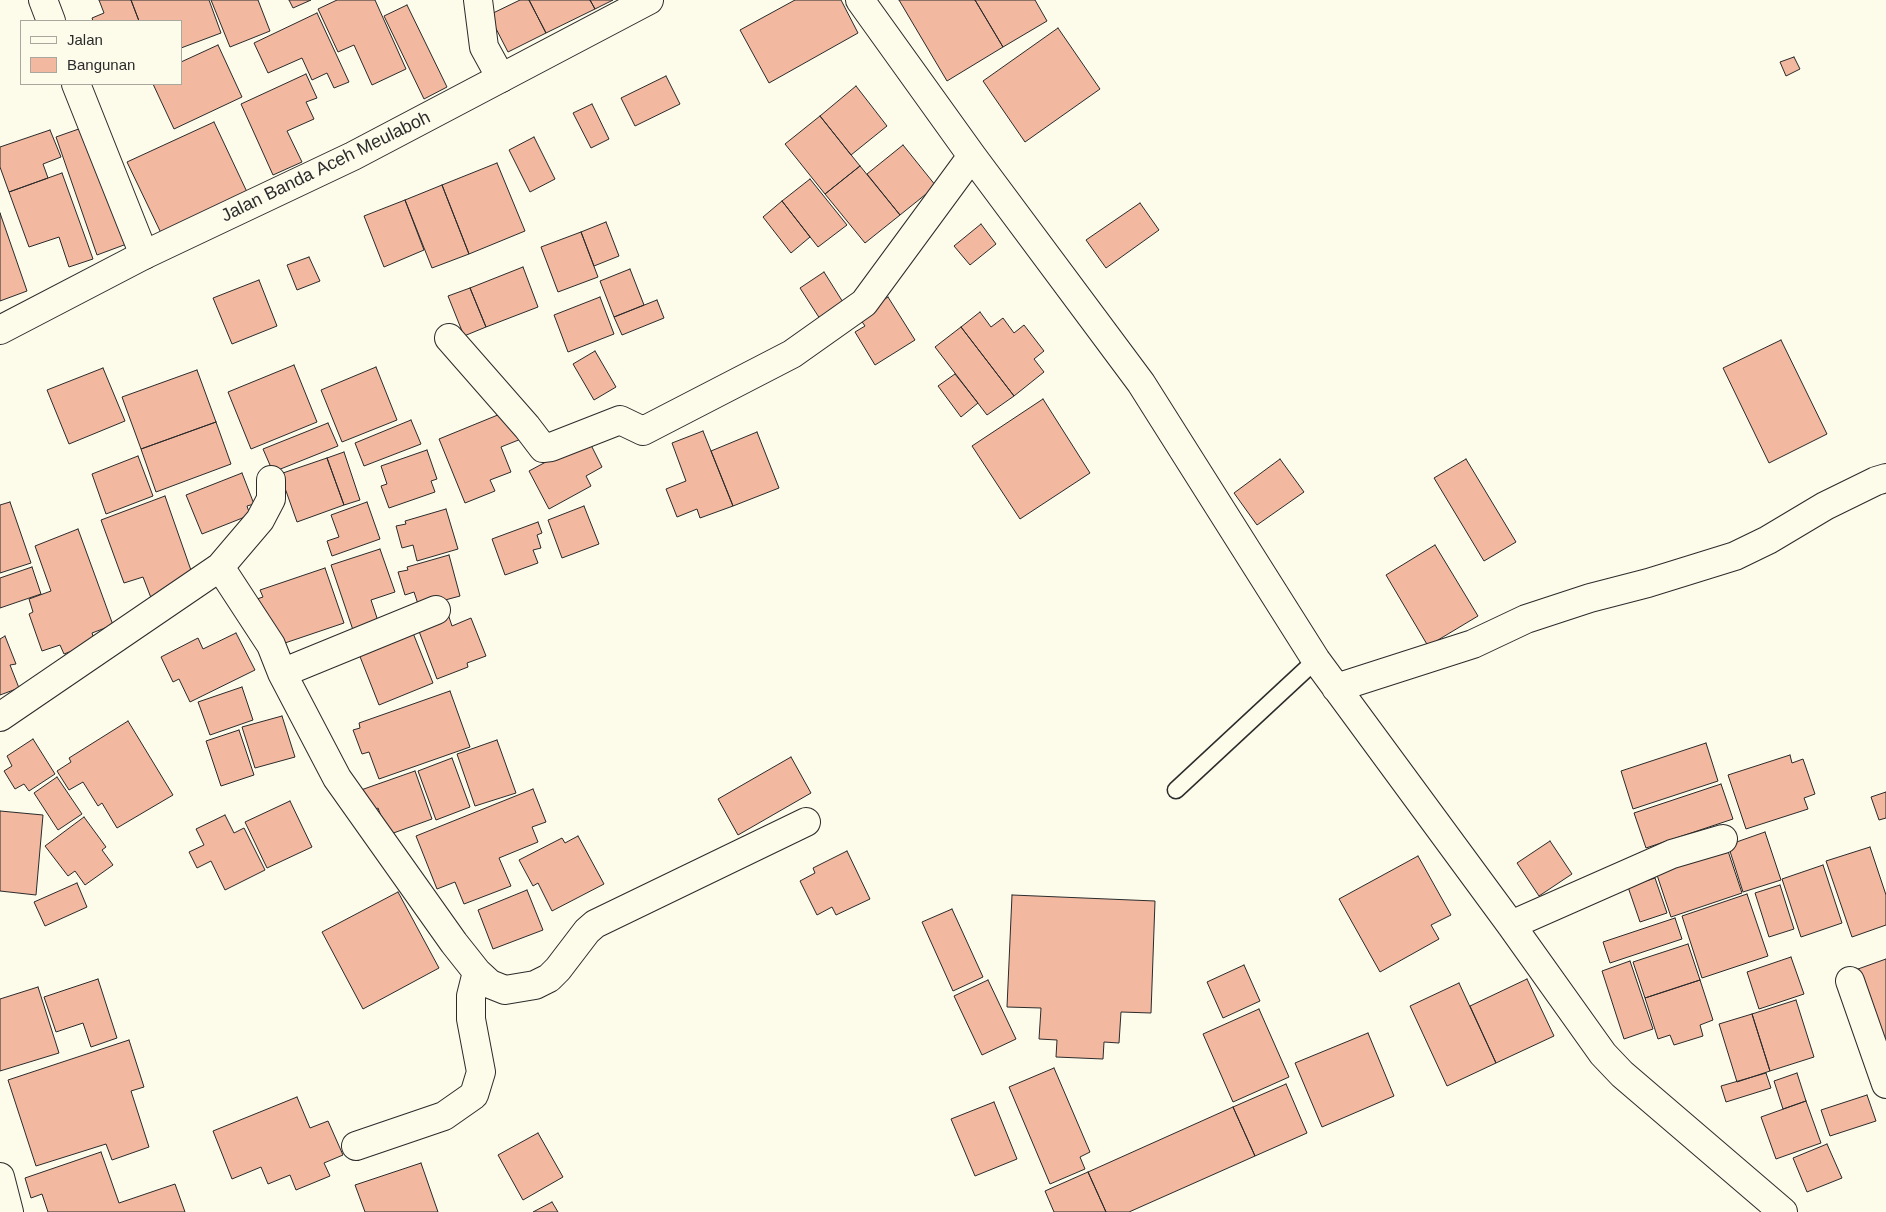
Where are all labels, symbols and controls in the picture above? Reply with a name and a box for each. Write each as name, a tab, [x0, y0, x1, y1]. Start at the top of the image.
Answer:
legend	[20, 20, 182, 85]
text: Jalan	[67, 31, 103, 48]
text: Bangunan	[67, 56, 135, 73]
street label: Jalan Banda Aceh Meulaboh	[218, 107, 434, 227]

